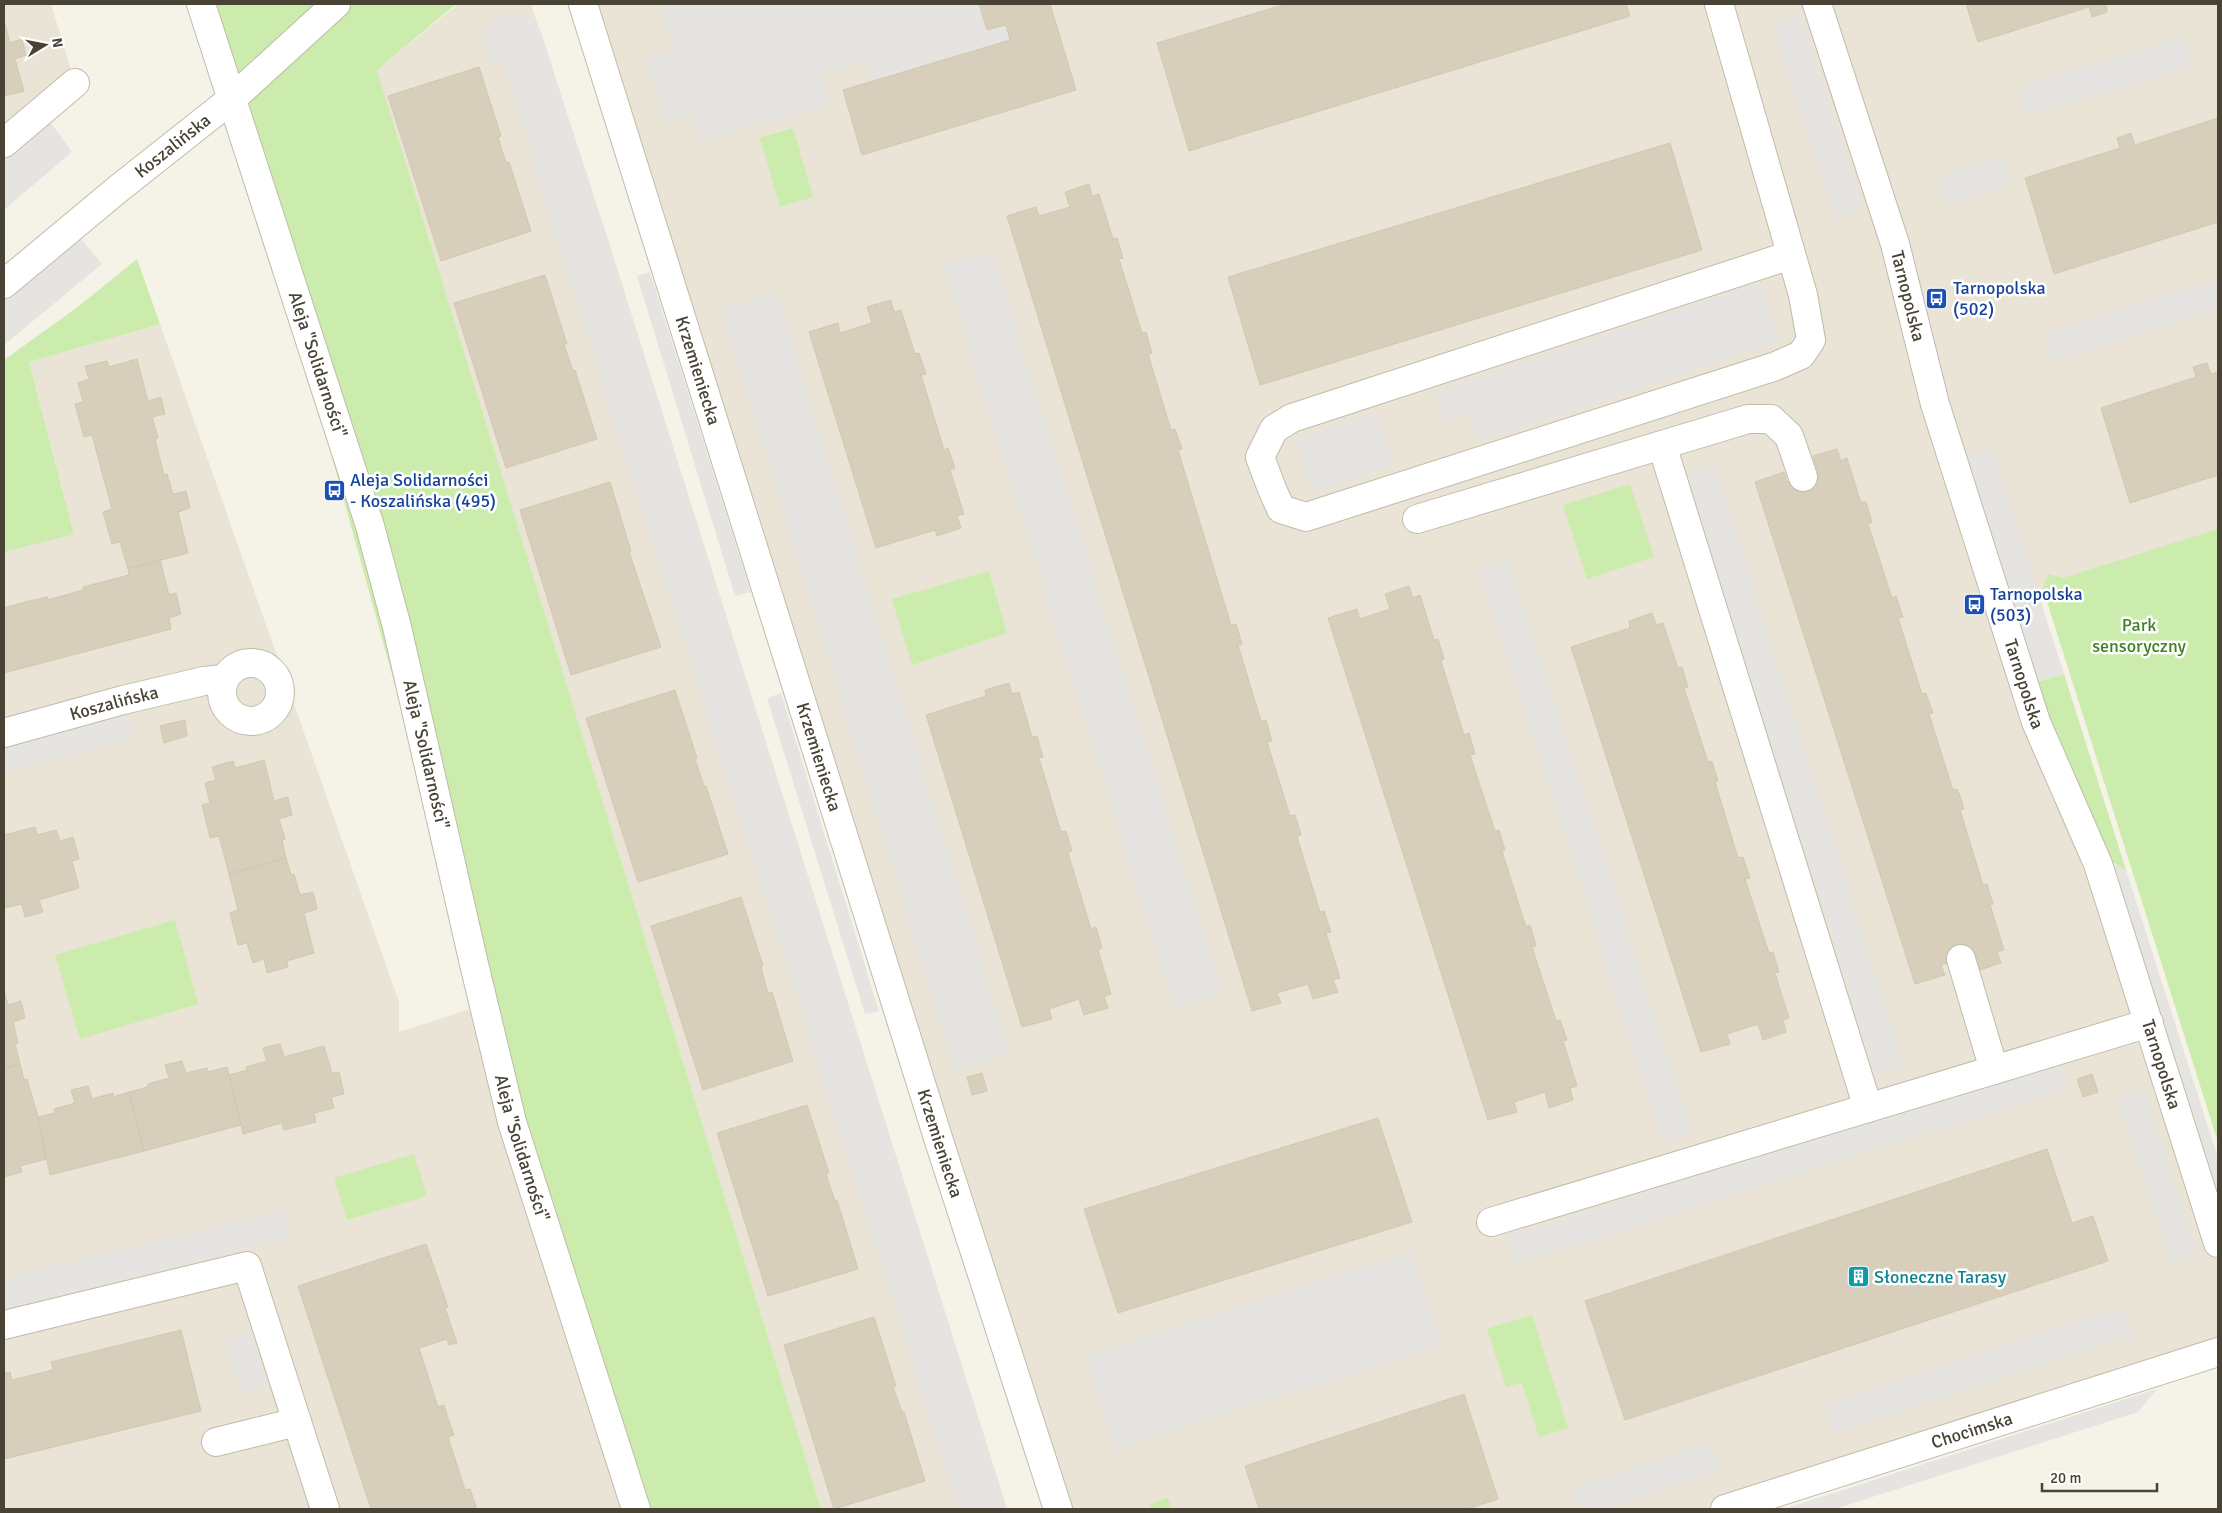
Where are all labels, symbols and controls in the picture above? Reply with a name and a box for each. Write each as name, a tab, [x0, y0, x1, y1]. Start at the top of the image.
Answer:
north arrow	[20, 20, 70, 70]
text: N	[48, 37, 67, 49]
street label: Koszalińska	[130, 109, 215, 183]
street label: Tarnopolska	[1886, 248, 1930, 344]
place label: Tarnopolska (502)	[1953, 277, 2046, 320]
bus stop icon: Tarnopolska (502)	[1925, 286, 1949, 310]
street label: Aleja "Solidarności"	[284, 289, 352, 441]
street label: Krzemieniecka	[670, 313, 725, 428]
place label: Aleja Solidarności - Koszalińska (495)	[350, 469, 496, 512]
bus stop icon: Aleja Solidarności - Koszalińska (495)	[322, 478, 346, 502]
place label: Tarnopolska (503)	[1990, 583, 2083, 626]
bus stop icon: Tarnopolska (503)	[1962, 592, 1986, 616]
park label: Park sensoryczny	[2092, 614, 2186, 657]
street label: Tarnopolska	[1999, 636, 2049, 732]
street label: Aleja "Solidarności"	[398, 678, 454, 831]
street label: Koszalińska	[67, 681, 161, 725]
street label: Krzemieniecka	[791, 700, 846, 814]
street label: Tarnopolska	[2137, 1017, 2186, 1112]
street label: Aleja "Solidarności"	[490, 1072, 554, 1224]
street label: Krzemieniecka	[912, 1086, 968, 1201]
building icon: Słoneczne Tarasy	[1846, 1265, 1870, 1289]
place label: Słoneczne Tarasy	[1874, 1266, 2007, 1288]
street label: Chocimska	[1928, 1407, 2015, 1454]
scale bar	[2042, 1460, 2157, 1492]
text: 20 m	[2050, 1469, 2081, 1487]

